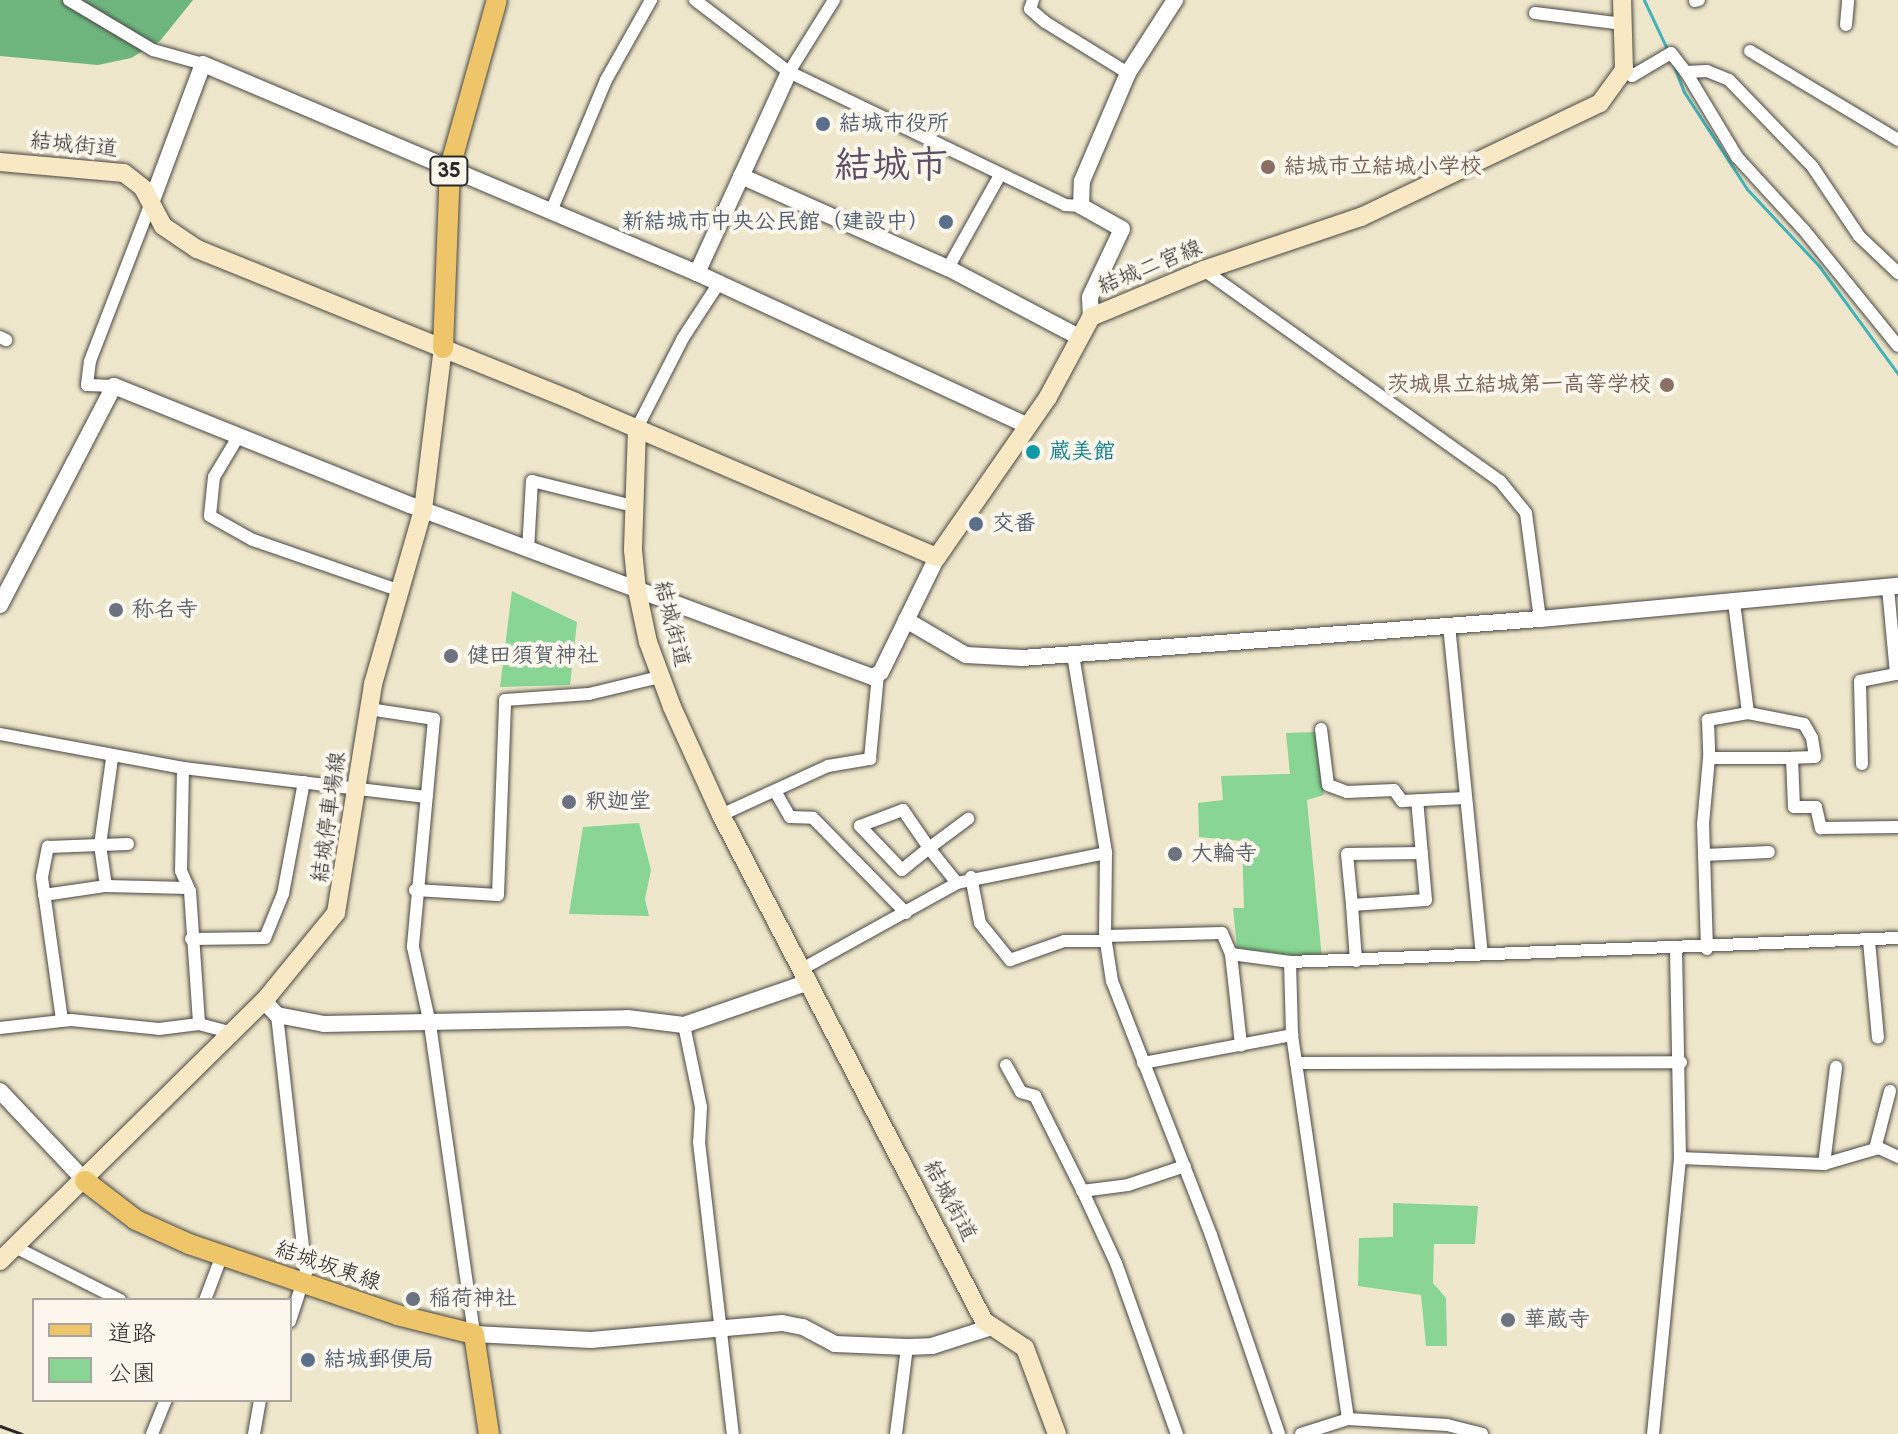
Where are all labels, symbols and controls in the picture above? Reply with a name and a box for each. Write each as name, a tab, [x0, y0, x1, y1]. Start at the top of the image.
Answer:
place label: 結城市役所	[839, 111, 949, 137]
marker: 結城市役所	[814, 115, 832, 133]
street label: 結城街道	[29, 127, 119, 163]
district label: 結城市	[834, 143, 948, 189]
place label: 結城市立結城小学校	[1284, 154, 1482, 180]
road number: 35	[429, 155, 469, 187]
marker: 結城市立結城小学校	[1259, 158, 1277, 176]
place label: 新結城市中央公民館（建設中）	[622, 209, 930, 235]
marker: 新結城市中央公民館（建設中）	[937, 213, 955, 231]
street label: 結城二宮線	[1094, 234, 1206, 300]
place label: 茨城県立結城第一高等学校	[1387, 372, 1651, 398]
marker: 茨城県立結城第一高等学校	[1658, 376, 1676, 394]
place label: 蔵美館	[1049, 439, 1115, 465]
marker: 蔵美館	[1024, 443, 1042, 461]
place label: 交番	[992, 511, 1036, 537]
marker: 交番	[967, 515, 985, 533]
street label: 結城街道	[649, 578, 695, 670]
place label: 称名寺	[132, 597, 198, 623]
marker: 称名寺	[107, 601, 125, 619]
place label: 健田須賀神社	[467, 643, 599, 669]
marker: 健田須賀神社	[442, 647, 460, 665]
street label: 結城停車場線	[307, 750, 351, 884]
place label: 釈迦堂	[585, 789, 651, 815]
marker: 釈迦堂	[560, 793, 578, 811]
place label: 大輪寺	[1191, 841, 1257, 867]
marker: 大輪寺	[1166, 845, 1184, 863]
street label: 結城街道	[918, 1156, 982, 1246]
street label: 結城坂東線	[272, 1236, 384, 1296]
place label: 稲荷神社	[429, 1286, 517, 1312]
marker: 稲荷神社	[404, 1290, 422, 1308]
legend	[32, 1298, 292, 1402]
place label: 華蔵寺	[1524, 1307, 1590, 1333]
marker: 華蔵寺	[1499, 1311, 1517, 1329]
text: 道路	[108, 1319, 156, 1348]
place label: 結城郵便局	[324, 1347, 434, 1373]
marker: 結城郵便局	[299, 1351, 317, 1369]
text: 公園	[108, 1359, 156, 1388]

